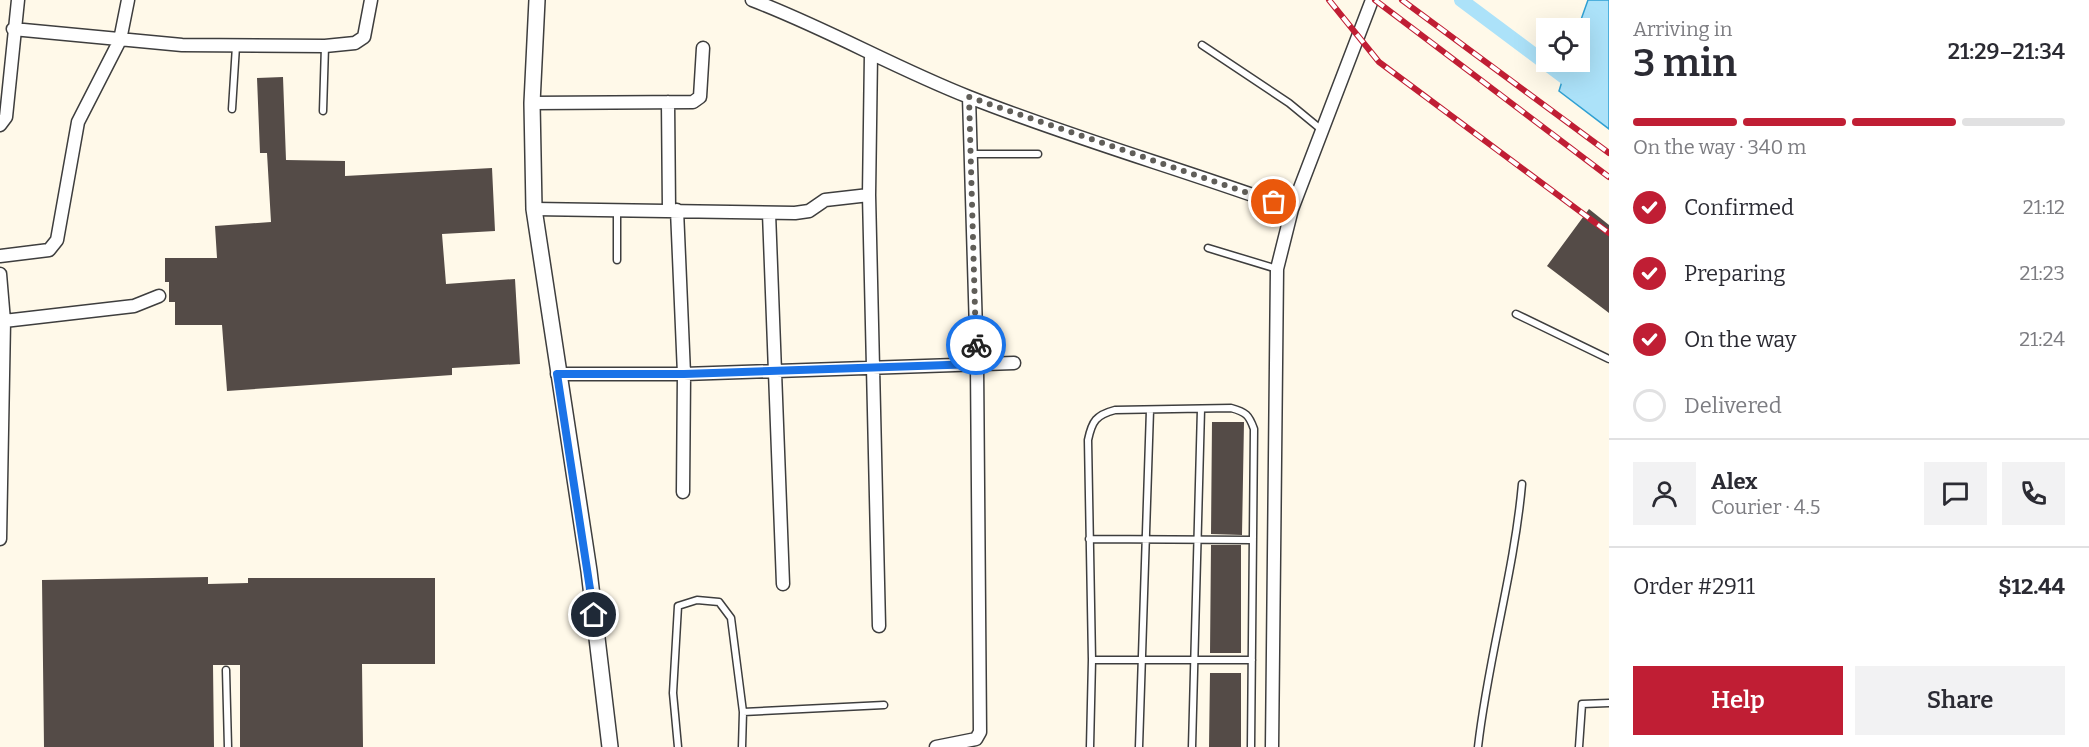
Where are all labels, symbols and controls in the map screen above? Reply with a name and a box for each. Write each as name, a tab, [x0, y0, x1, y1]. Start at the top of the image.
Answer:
text: Arriving in	[1633, 17, 1732, 41]
map controls	[1536, 18, 1590, 72]
button: locate	[1536, 18, 1590, 72]
text: 21:29–21:34	[1948, 38, 2065, 65]
text: 3 min	[1633, 40, 1737, 86]
text: On the way · 340 m	[1633, 135, 1806, 159]
pin	[1248, 176, 1299, 227]
icon: bag	[1257, 185, 1290, 218]
icon: check	[1633, 191, 1666, 224]
text: Confirmed	[1684, 194, 1794, 221]
text: 21:12	[2023, 195, 2065, 219]
icon: check	[1633, 257, 1666, 290]
text: Preparing	[1684, 260, 1786, 287]
text: 21:23	[2020, 261, 2065, 285]
courier	[946, 315, 1006, 375]
icon: check	[1633, 323, 1666, 356]
text: On the way	[1684, 326, 1796, 353]
text: 21:24	[2019, 327, 2065, 351]
icon: bike	[960, 329, 993, 362]
text: Delivered	[1684, 392, 1782, 419]
button: person	[1633, 462, 1696, 525]
button: chat	[1924, 462, 1987, 525]
button: phone	[2002, 462, 2065, 525]
text: Alex	[1711, 468, 1757, 495]
text: Courier · 4.5	[1711, 495, 1820, 519]
text: Order #2911	[1633, 573, 1755, 600]
text: $12.44	[1998, 573, 2065, 600]
pin	[568, 589, 619, 640]
icon: home	[577, 598, 610, 631]
button: Help	[1633, 666, 1843, 735]
button: Share	[1855, 666, 2065, 735]

